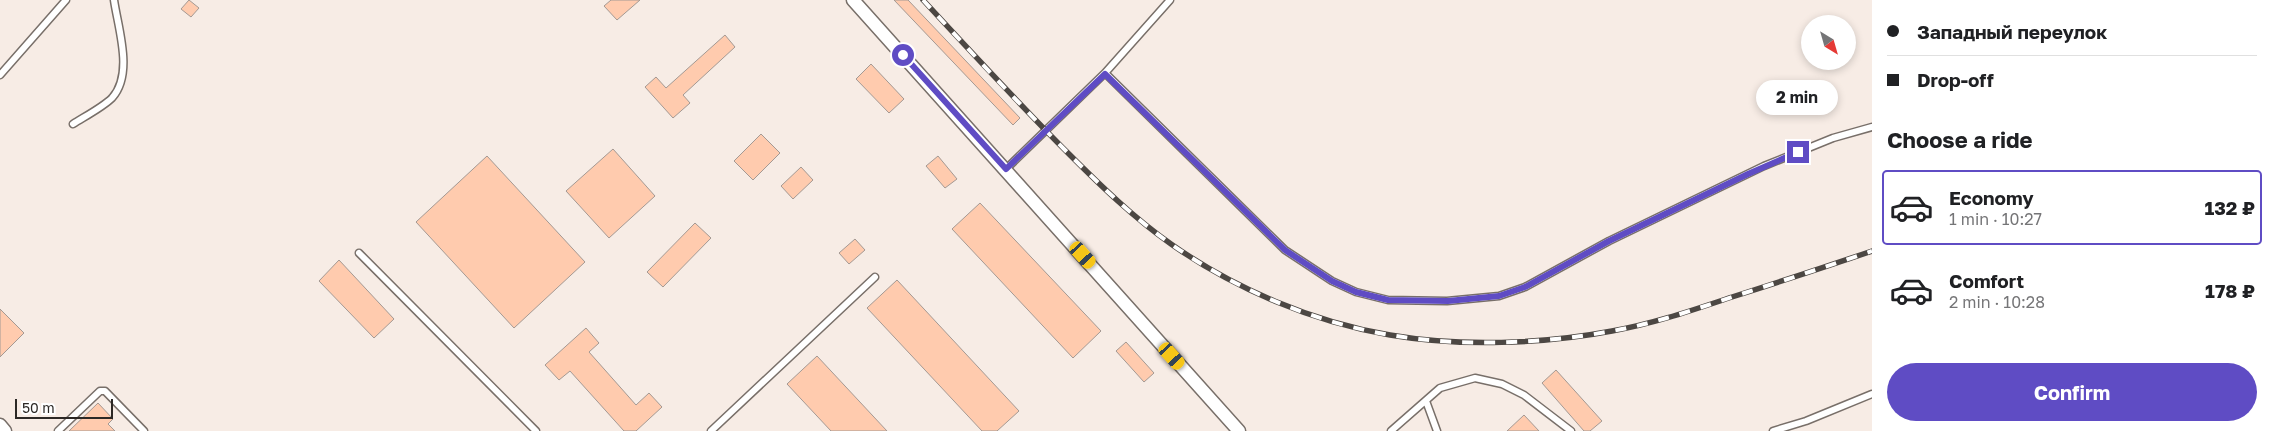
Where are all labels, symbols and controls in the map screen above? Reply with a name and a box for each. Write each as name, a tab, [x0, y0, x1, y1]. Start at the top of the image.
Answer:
north arrow	[1801, 15, 1856, 70]
map controls	[1801, 15, 1856, 70]
text: Западный переулок	[1917, 20, 2107, 43]
route start	[892, 44, 914, 66]
text: Drop-off	[1917, 68, 1994, 91]
callout: 2 min	[1757, 80, 1839, 114]
text: 2 min	[1776, 87, 1818, 107]
text: Choose a ride	[1887, 126, 2033, 153]
route end	[1787, 141, 1809, 163]
icon: car	[1889, 185, 1934, 230]
text: Economy	[1949, 186, 2034, 209]
text: 132 ₽	[2204, 196, 2255, 219]
text: 1 min · 10:27	[1949, 209, 2042, 229]
car	[1067, 239, 1098, 271]
icon: car	[1889, 268, 1934, 313]
text: Comfort	[1949, 269, 2024, 292]
text: 178 ₽	[2205, 279, 2255, 302]
text: 2 min · 10:28	[1949, 292, 2045, 312]
car	[1156, 340, 1187, 372]
button: Confirm	[1887, 363, 2257, 421]
scale bar	[15, 396, 112, 419]
text: 50 m	[22, 399, 55, 416]

